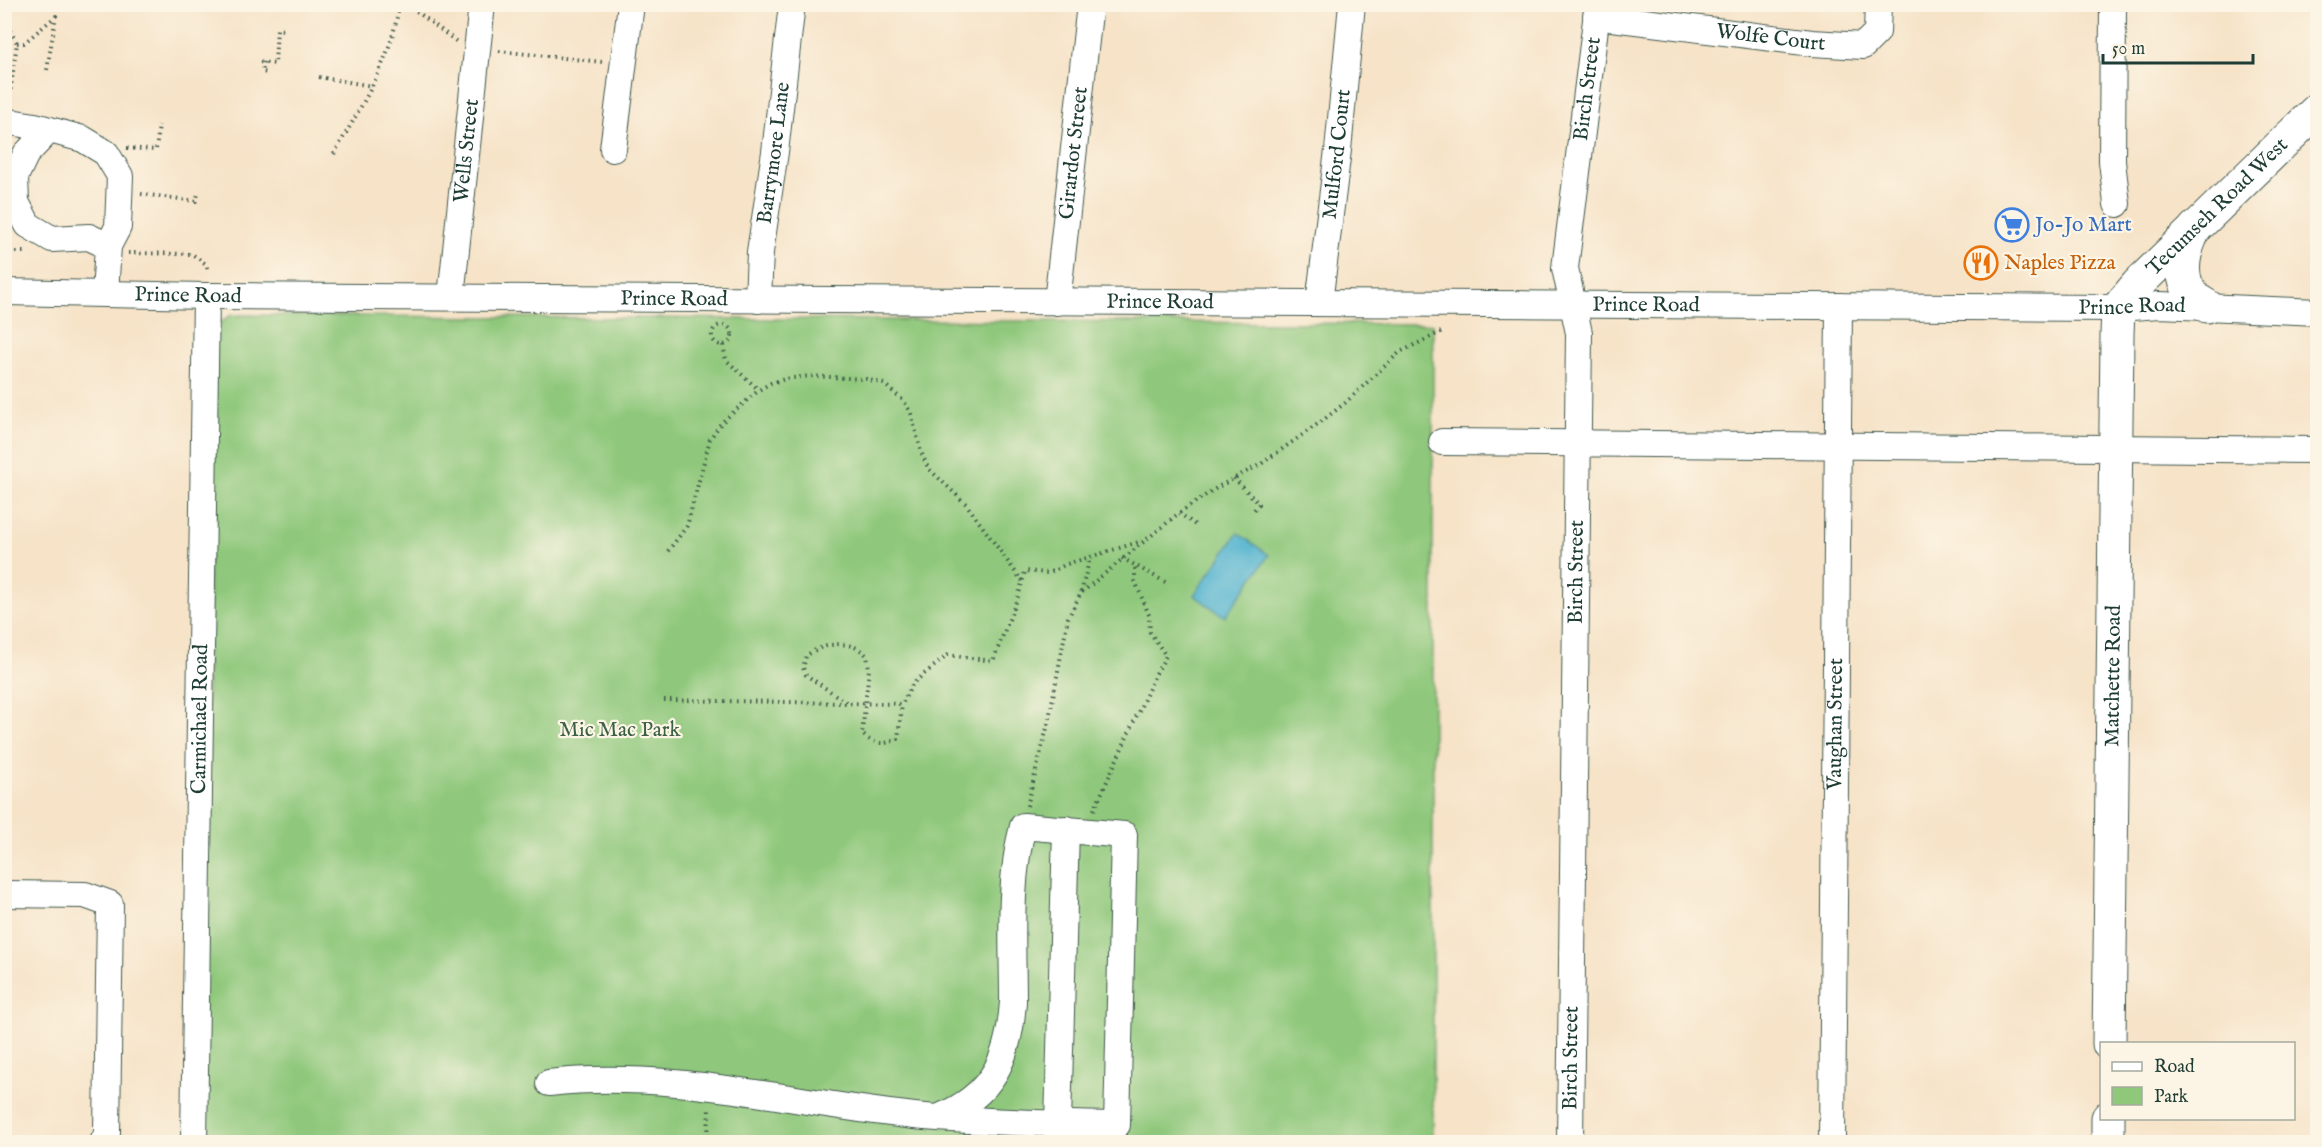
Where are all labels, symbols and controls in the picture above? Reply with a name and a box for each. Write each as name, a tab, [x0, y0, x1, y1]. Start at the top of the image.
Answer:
street label: Wolfe Court	[1714, 18, 1826, 57]
scale bar	[2103, 27, 2253, 65]
street label: Birch Street	[1568, 36, 1607, 142]
text: 50 m	[2112, 38, 2145, 61]
street label: Barrymore Lane	[751, 80, 796, 226]
street label: Girardot Street	[1053, 85, 1094, 221]
street label: Mulford Court	[1316, 88, 1357, 221]
street label: Wells Street	[448, 98, 485, 204]
street label: Tecumseh Road West	[2141, 132, 2294, 282]
supermarket icon: Jo-Jo Mart	[1994, 207, 2030, 243]
place label: Jo-Jo Mart	[2033, 212, 2132, 239]
restaurant icon: Naples Pizza	[1963, 245, 1999, 281]
place label: Naples Pizza	[2004, 250, 2116, 277]
street label: Prince Road	[134, 281, 243, 310]
street label: Prince Road	[620, 285, 729, 313]
street label: Prince Road	[1106, 288, 1215, 316]
street label: Prince Road	[1592, 291, 1701, 319]
street label: Prince Road	[2078, 291, 2187, 322]
street label: Birch Street	[1562, 520, 1590, 624]
street label: Matchette Road	[2099, 604, 2127, 747]
street label: Carmichael Road	[185, 643, 215, 794]
street label: Vaughan Street	[1821, 658, 1850, 791]
park label: Mic Mac Park	[559, 717, 681, 744]
street label: Birch Street	[1557, 1006, 1585, 1110]
legend	[2100, 1042, 2295, 1120]
text: Road	[2154, 1056, 2195, 1079]
text: Park	[2154, 1086, 2189, 1109]

